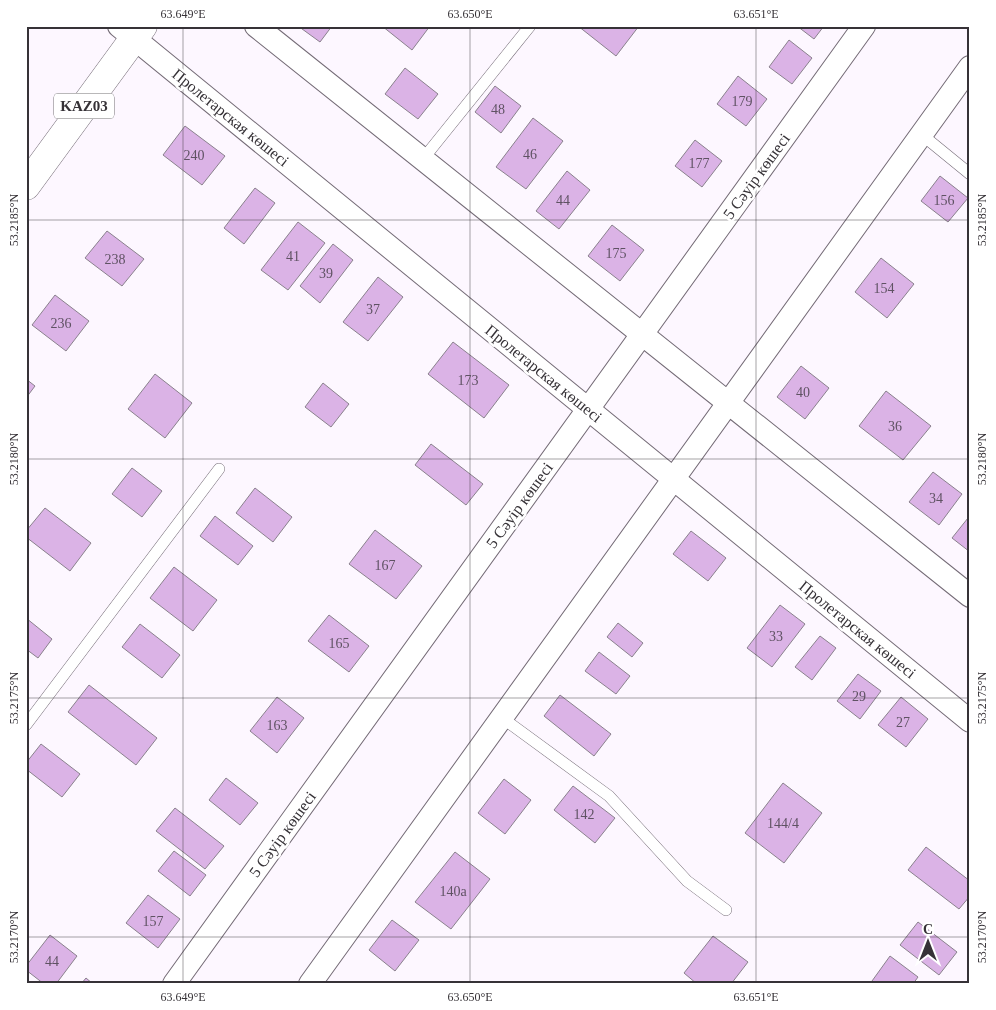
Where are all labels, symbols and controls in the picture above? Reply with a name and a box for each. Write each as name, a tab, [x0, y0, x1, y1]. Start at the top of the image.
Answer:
text: 63.649°E	[160, 7, 206, 21]
text: 63.650°E	[447, 7, 493, 21]
text: 63.651°E	[733, 7, 779, 21]
street label: Пролетарская көшесі	[168, 65, 293, 171]
road number: KАZ03	[54, 94, 114, 118]
house number: 179	[732, 94, 753, 109]
house number: 48	[491, 102, 505, 117]
street label: 5 Сәуір көшесі	[720, 130, 794, 223]
house number: 46	[523, 147, 537, 162]
house number: 240	[184, 148, 205, 163]
house number: 177	[689, 156, 710, 171]
text: 53.2185°N	[7, 193, 21, 246]
house number: 44	[556, 193, 570, 208]
house number: 156	[934, 193, 955, 208]
text: 53.2185°N	[975, 193, 989, 246]
house number: 175	[606, 246, 627, 261]
house number: 41	[286, 249, 300, 264]
house number: 238	[105, 252, 126, 267]
house number: 39	[319, 266, 333, 281]
house number: 154	[874, 281, 895, 296]
house number: 37	[366, 302, 380, 317]
house number: 236	[51, 316, 72, 331]
street label: Пролетарская көшесі	[481, 321, 606, 427]
house number: 173	[458, 373, 479, 388]
house number: 40	[796, 385, 810, 400]
house number: 36	[888, 419, 902, 434]
text: 53.2180°N	[7, 432, 21, 485]
text: 53.2180°N	[975, 432, 989, 485]
street label: 5 Сәуір көшесі	[483, 459, 557, 552]
house number: 34	[929, 491, 943, 506]
house number: 167	[375, 558, 396, 573]
street label: Пролетарская көшесі	[795, 577, 920, 683]
house number: 33	[769, 629, 783, 644]
house number: 165	[329, 636, 350, 651]
text: 53.2175°N	[7, 671, 21, 724]
text: 53.2175°N	[975, 671, 989, 724]
house number: 29	[852, 689, 866, 704]
house number: 27	[896, 715, 910, 730]
house number: 163	[267, 718, 288, 733]
street label: 5 Сәуір көшесі	[246, 788, 320, 881]
house number: 142	[574, 807, 595, 822]
house number: 144/4	[767, 816, 799, 831]
house number: 140а	[439, 884, 467, 899]
text: 53.2170°N	[7, 910, 21, 963]
text: 53.2170°N	[975, 910, 989, 963]
house number: 157	[143, 914, 164, 929]
north arrow	[904, 918, 954, 968]
text: С	[923, 922, 933, 937]
house number: 44	[45, 954, 59, 969]
text: 63.649°E	[160, 990, 206, 1004]
text: 63.650°E	[447, 990, 493, 1004]
text: 63.651°E	[733, 990, 779, 1004]

